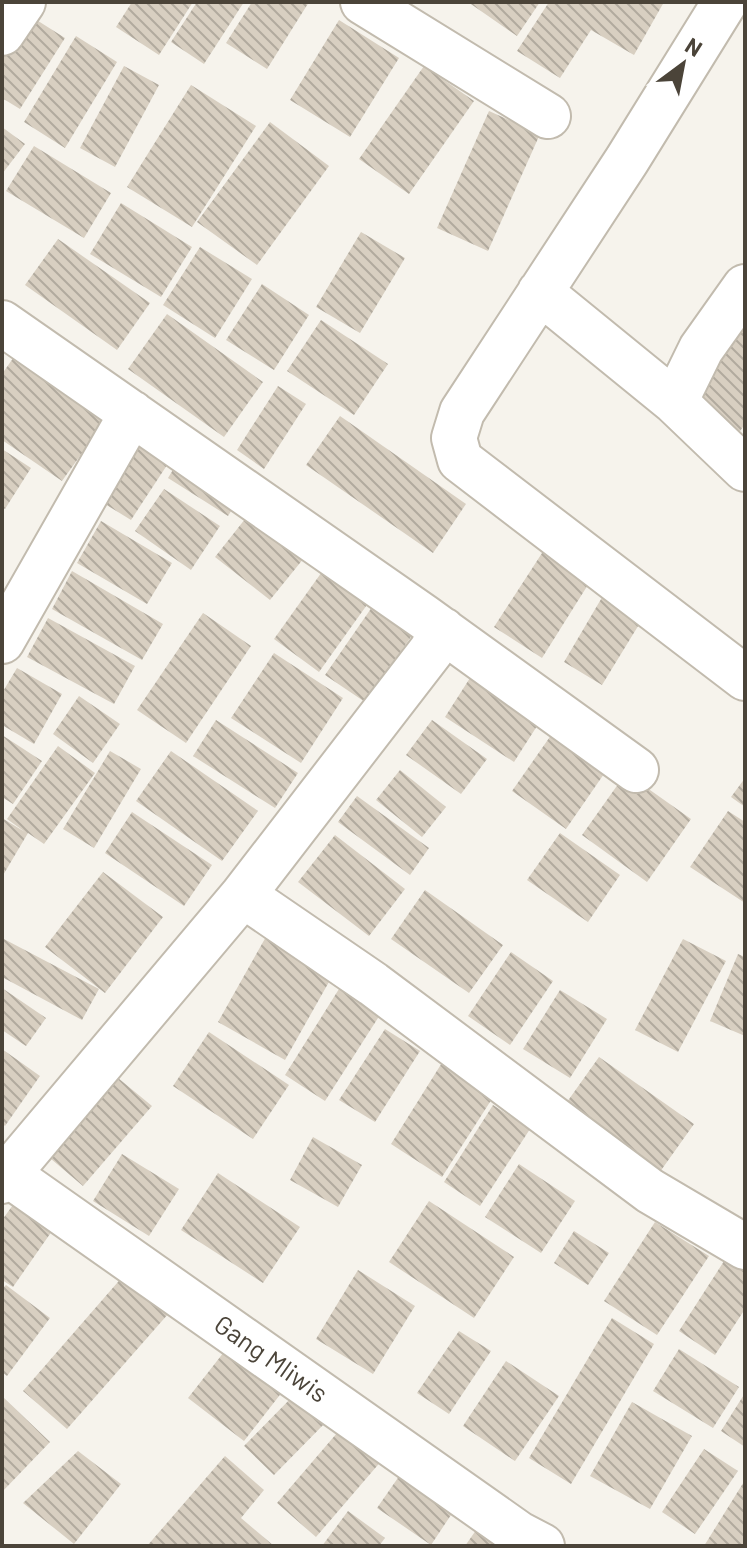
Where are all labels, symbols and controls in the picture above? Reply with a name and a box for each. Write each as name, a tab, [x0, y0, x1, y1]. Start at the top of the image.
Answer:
north arrow	[643, 24, 723, 104]
text: N	[681, 31, 707, 61]
street label: Gang Mliwis	[209, 1307, 335, 1408]

